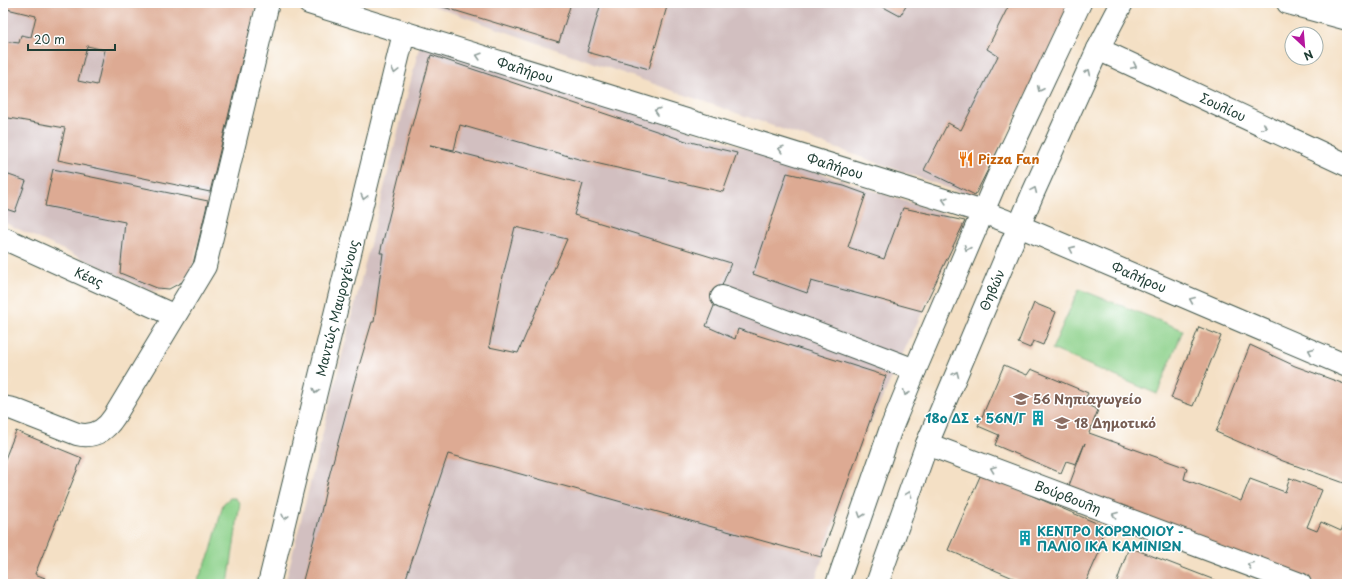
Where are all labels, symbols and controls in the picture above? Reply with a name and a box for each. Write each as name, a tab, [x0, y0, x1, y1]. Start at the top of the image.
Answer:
scale bar	[28, 26, 115, 52]
north arrow	[1284, 26, 1324, 66]
text: 20 m	[34, 30, 65, 48]
text: N	[1301, 46, 1316, 65]
one-way arrow	[476, 52, 483, 61]
street label: Φαλήρου	[495, 52, 556, 87]
one-way arrow	[1129, 61, 1137, 69]
one-way arrow	[391, 67, 400, 74]
one-way arrow	[1083, 68, 1091, 76]
one-way arrow	[1037, 85, 1045, 92]
street label: Σουλίου	[1197, 88, 1249, 126]
one-way arrow	[654, 107, 661, 116]
one-way arrow	[1260, 122, 1268, 130]
one-way arrow	[778, 146, 785, 154]
street label: Φαλήρου	[805, 148, 866, 183]
place label: Pizza Fan	[978, 149, 1039, 168]
restaurant icon: Pizza Fan	[957, 150, 975, 168]
one-way arrow	[1029, 186, 1037, 194]
one-way arrow	[360, 193, 369, 200]
one-way arrow	[942, 196, 949, 205]
street label: Μαντώς Μαυρογένους	[310, 237, 363, 378]
one-way arrow	[964, 244, 972, 251]
one-way arrow	[1069, 246, 1076, 254]
street label: Φαλήρου	[1109, 256, 1170, 297]
street label: Κέας	[72, 262, 107, 291]
street label: Θηβών	[974, 266, 1009, 314]
one-way arrow	[1188, 297, 1196, 305]
one-way arrow	[1308, 347, 1315, 355]
one-way arrow	[952, 370, 960, 377]
one-way arrow	[313, 388, 321, 394]
one-way arrow	[902, 389, 910, 396]
place label: 56 Νηπιαγωγείο	[1033, 389, 1142, 408]
school or university icon: 56 Νηπιαγωγείο	[1012, 390, 1030, 408]
place label: 18ο ΔΣ + 56Ν/Γ	[925, 408, 1026, 427]
building icon: 18ο ΔΣ + 56Ν/Γ	[1029, 409, 1047, 427]
place label: 18 Δημοτικό	[1074, 413, 1156, 432]
school or university icon: 18 Δημοτικό	[1053, 414, 1071, 432]
one-way arrow	[990, 465, 997, 473]
street label: Βούρβουλη	[1032, 475, 1104, 518]
one-way arrow	[904, 491, 912, 498]
one-way arrow	[857, 511, 865, 518]
one-way arrow	[1112, 511, 1119, 519]
one-way arrow	[281, 514, 290, 521]
place label: ΚΕΝΤΡΟ ΚΟΡΩΝΟΙΟΥ - ΠΑΛΙΟ ΙΚΑ ΚΑΜΙΝΙΩΝ	[1037, 521, 1184, 555]
building icon: ΚΕΝΤΡΟ ΚΟΡΩΝΟΙΟΥ - ΠΑΛΙΟ ΙΚΑ ΚΑΜΙΝΙΩΝ	[1016, 529, 1034, 547]
one-way arrow	[1246, 562, 1253, 570]

